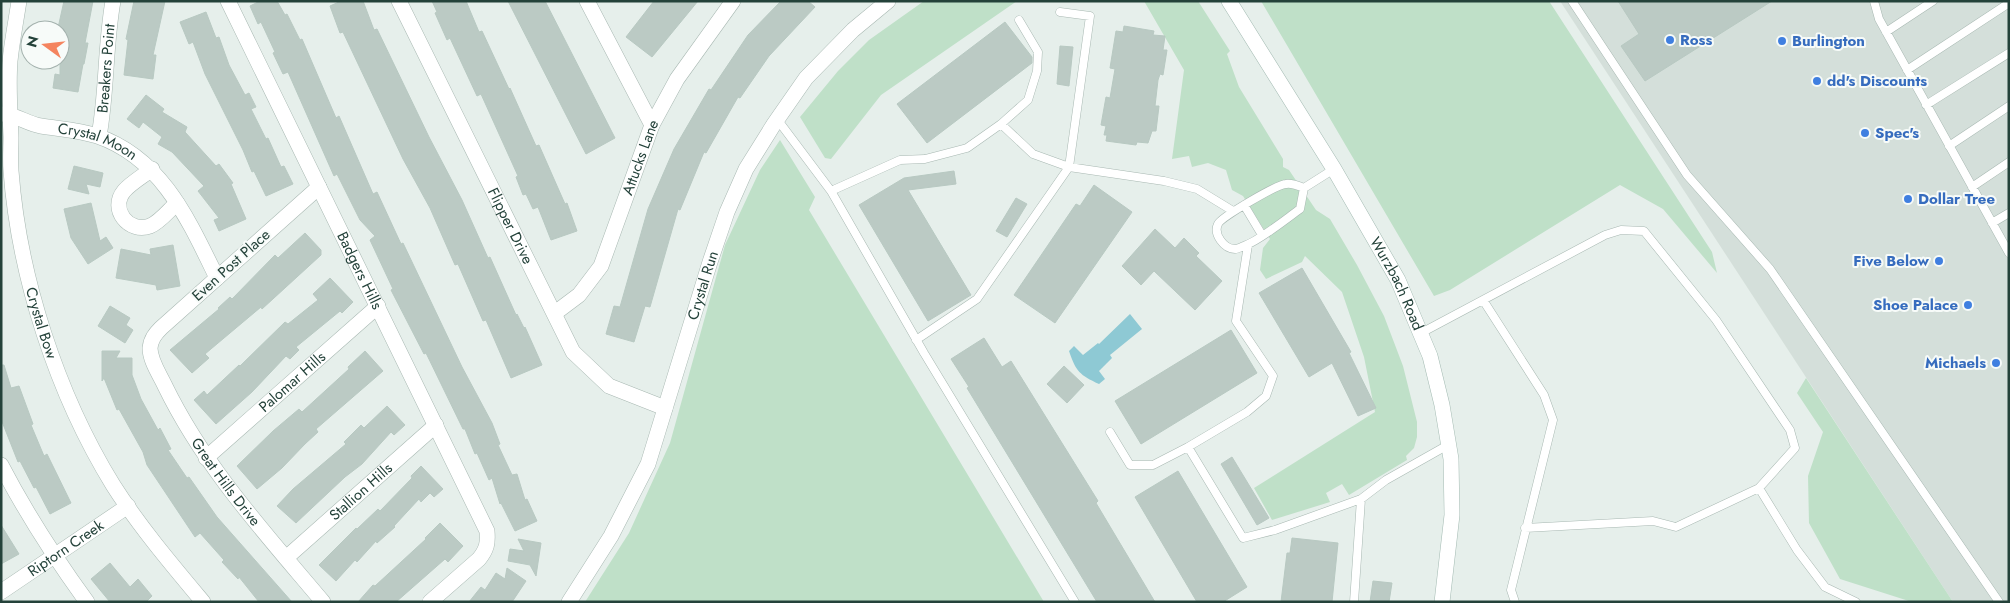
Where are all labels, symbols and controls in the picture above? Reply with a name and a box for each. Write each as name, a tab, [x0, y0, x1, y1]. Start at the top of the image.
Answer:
north arrow	[20, 20, 70, 70]
street label: Breakers Point	[91, 22, 121, 114]
place label: Ross	[1680, 29, 1712, 51]
place label: Burlington	[1792, 30, 1865, 52]
text: N	[21, 34, 44, 50]
marker: Ross	[1664, 34, 1676, 46]
marker: Burlington	[1776, 35, 1788, 47]
place label: dd's Discounts	[1827, 70, 1927, 92]
marker: dd's Discounts	[1811, 75, 1823, 87]
street label: Attucks Lane	[617, 115, 664, 198]
street label: Crystal Moon	[57, 117, 142, 165]
place label: Spec's	[1875, 122, 1919, 144]
marker: Spec's	[1859, 127, 1871, 139]
street label: Flipper Drive	[482, 184, 539, 268]
place label: Dollar Tree	[1918, 188, 1995, 210]
marker: Dollar Tree	[1902, 193, 1914, 205]
street label: Even Post Place	[187, 224, 275, 306]
street label: Badgers Hills	[331, 228, 388, 313]
street label: Wurzbach Road	[1364, 233, 1429, 334]
street label: Crystal Run	[682, 248, 724, 323]
place label: Five Below	[1853, 250, 1930, 272]
marker: Five Below	[1933, 255, 1945, 267]
street label: Crystal Bow	[20, 285, 63, 363]
place label: Shoe Palace	[1873, 294, 1958, 316]
marker: Shoe Palace	[1962, 299, 1974, 311]
street label: Palomar Hills	[254, 346, 330, 418]
place label: Michaels	[1925, 352, 1986, 374]
marker: Michaels	[1990, 357, 2002, 369]
street label: Great Hills Drive	[186, 433, 266, 531]
street label: Stallion Hills	[324, 458, 397, 526]
street label: Riptorn Creek	[23, 514, 108, 582]

